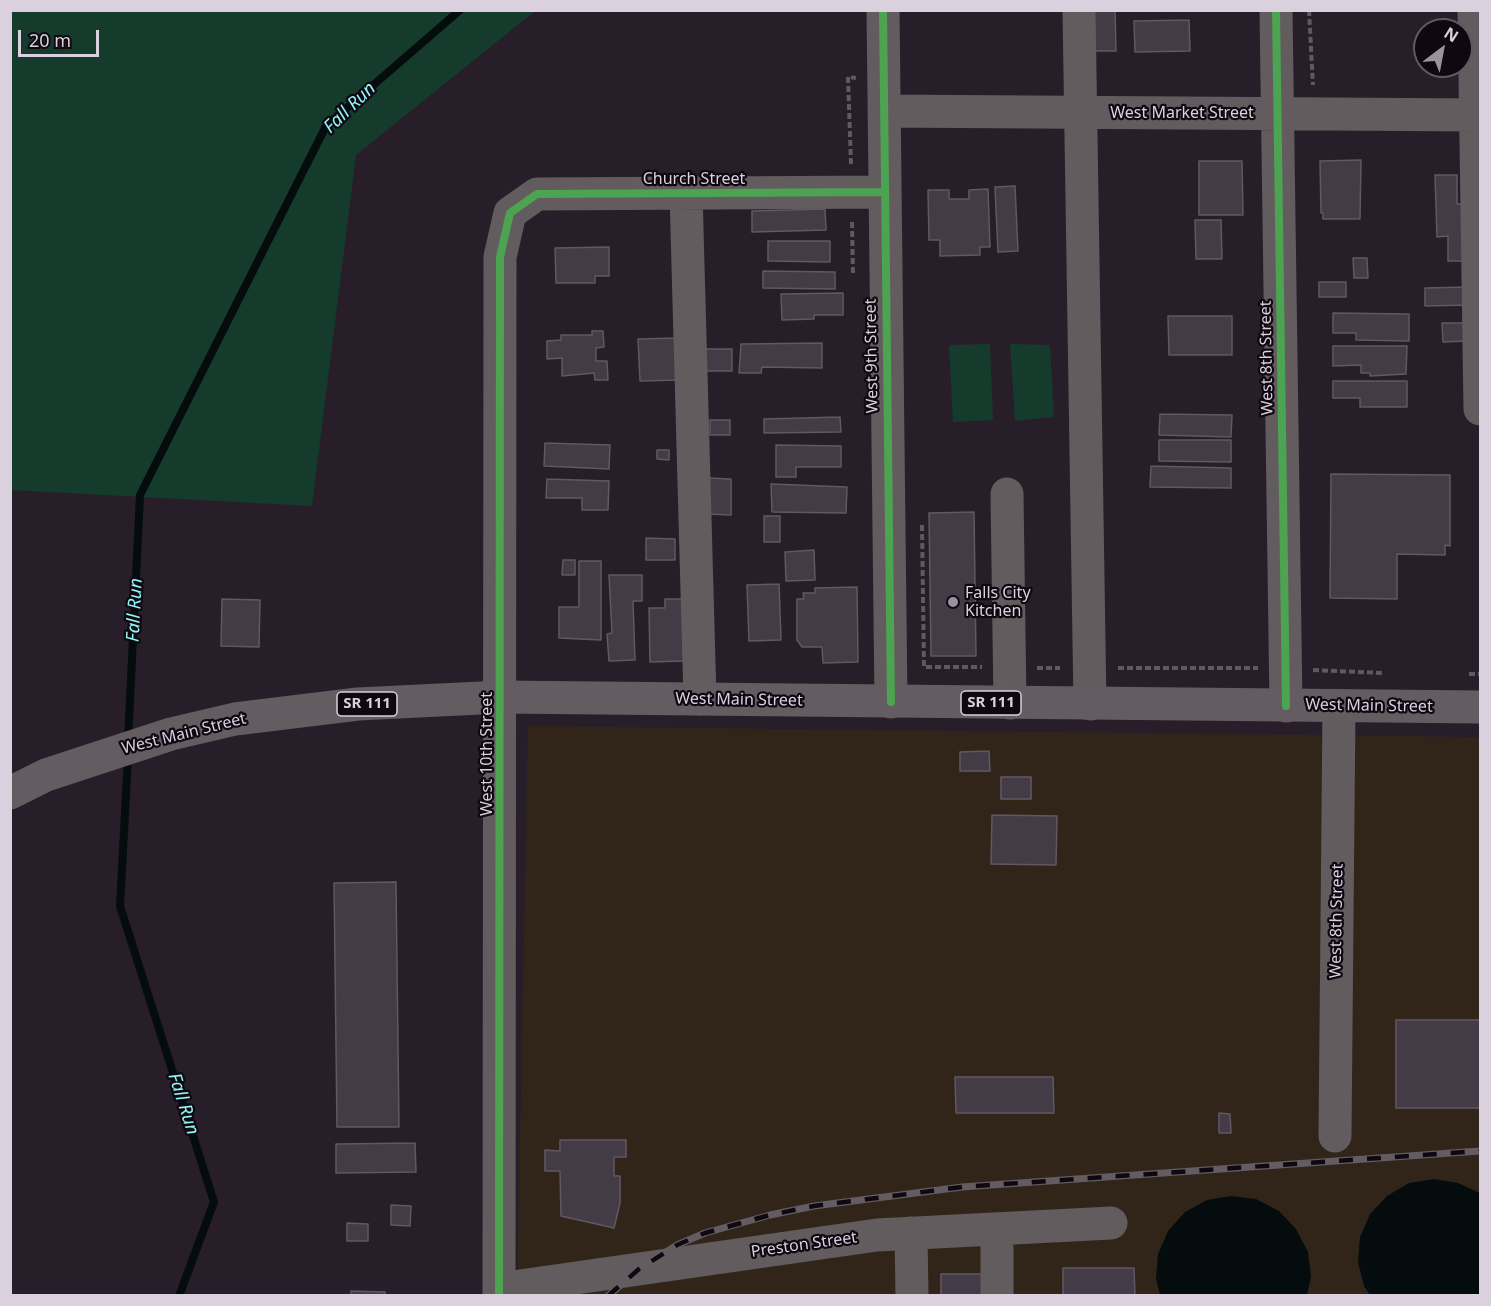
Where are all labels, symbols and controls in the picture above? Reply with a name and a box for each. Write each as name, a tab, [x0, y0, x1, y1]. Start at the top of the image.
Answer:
scale bar	[21, 18, 102, 56]
north arrow	[1413, 18, 1473, 78]
text: N	[1440, 22, 1463, 47]
text: 20 m	[29, 28, 71, 52]
water label: Fall Run	[320, 78, 380, 138]
street label: West Market Street	[1110, 103, 1254, 123]
street label: Church Street	[643, 169, 745, 189]
street label: West 9th Street	[861, 298, 883, 414]
street label: West 8th Street	[1256, 300, 1278, 416]
water label: Fall Run	[123, 578, 147, 642]
place label: Falls City Kitchen	[965, 583, 1031, 621]
marker: Falls City Kitchen	[946, 595, 960, 609]
street label: West Main Street	[675, 689, 803, 711]
road number: SR 111	[961, 691, 1021, 715]
road number: SR 111	[337, 692, 397, 716]
street label: West 10th Street	[477, 692, 497, 816]
street label: West Main Street	[1305, 695, 1433, 717]
street label: West Main Street	[120, 709, 248, 759]
street label: West 8th Street	[1326, 863, 1348, 979]
water label: Fall Run	[163, 1070, 203, 1138]
street label: Preston Street	[750, 1228, 858, 1262]

